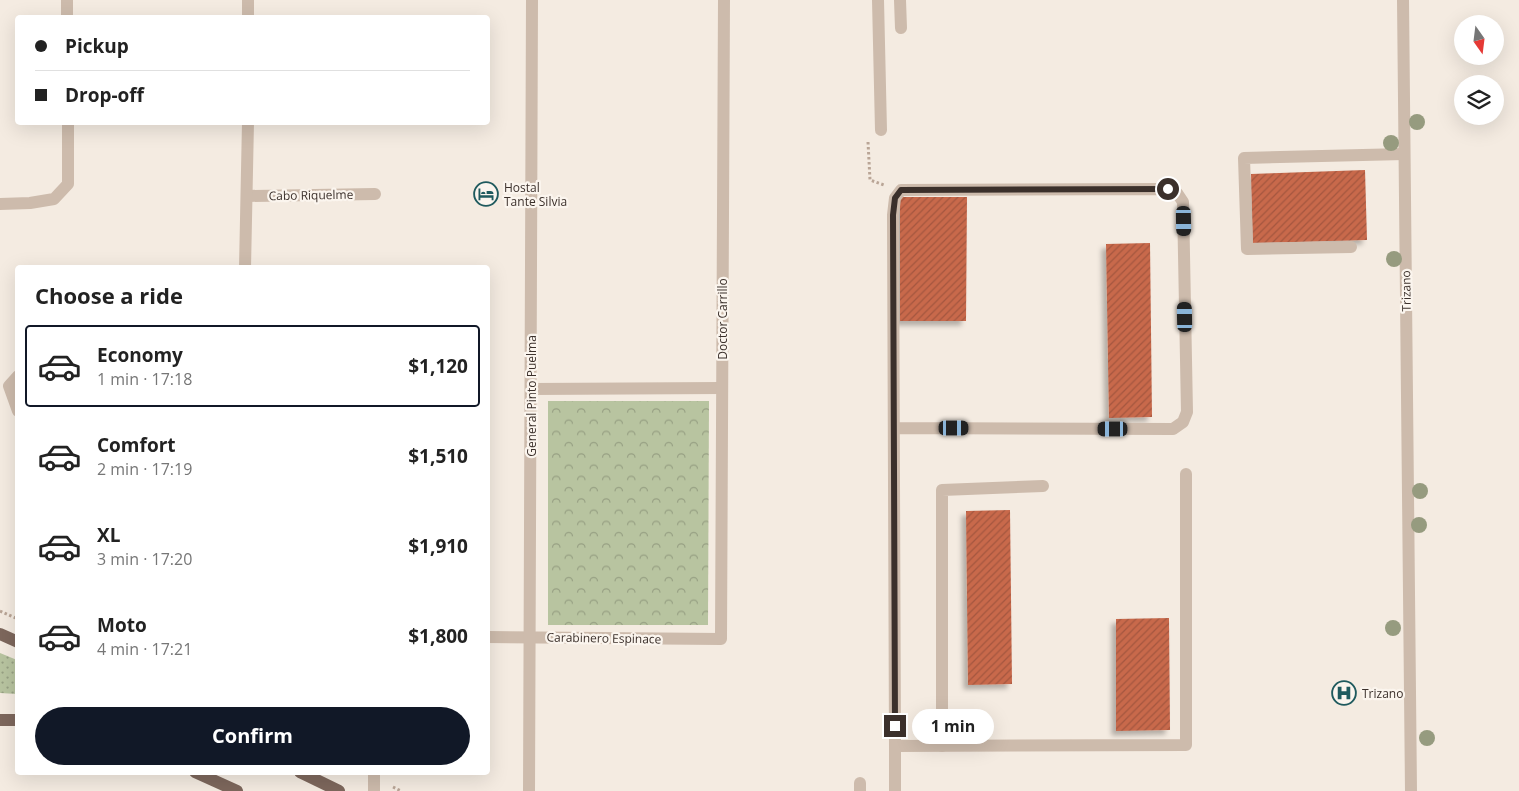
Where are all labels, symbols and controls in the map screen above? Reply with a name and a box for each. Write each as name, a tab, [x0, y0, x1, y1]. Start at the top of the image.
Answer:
north arrow	[1454, 15, 1504, 65]
map controls	[1454, 15, 1504, 125]
text: Pickup	[65, 33, 129, 59]
button: layers	[1454, 75, 1504, 125]
text: Drop-off	[65, 82, 144, 108]
route start	[1157, 178, 1179, 200]
place label: Hostal Tante Silvia	[504, 179, 567, 210]
hotel icon: Hostal Tante Silvia	[473, 181, 499, 207]
street label: Cabo Riquelme	[269, 186, 354, 204]
car	[1176, 206, 1191, 236]
street label: Trizano	[1397, 270, 1415, 312]
street label: Doctor Carrillo	[714, 278, 731, 360]
text: Choose a ride	[35, 280, 183, 310]
car	[1177, 302, 1192, 332]
street label: General Pinto Puelma	[523, 335, 540, 457]
text: Economy	[97, 342, 183, 368]
icon: car	[37, 344, 82, 389]
text: $1,120	[408, 353, 468, 379]
text: 1 min · 17:18	[97, 368, 192, 390]
car	[939, 421, 969, 436]
car	[1098, 422, 1128, 437]
text: Comfort	[97, 432, 176, 458]
icon: car	[37, 434, 82, 479]
text: $1,510	[408, 443, 468, 469]
text: 2 min · 17:19	[97, 458, 192, 480]
text: XL	[97, 522, 120, 548]
icon: car	[37, 524, 82, 569]
text: $1,910	[408, 533, 468, 559]
text: 3 min · 17:20	[97, 548, 192, 570]
text: Moto	[97, 612, 147, 638]
icon: car	[37, 614, 82, 659]
text: $1,800	[408, 623, 468, 649]
street label: Carabinero Espinace	[546, 628, 662, 648]
text: 4 min · 17:21	[97, 638, 192, 660]
hospital icon: Trizano	[1331, 680, 1357, 706]
place label: Trizano	[1362, 685, 1403, 702]
button: Confirm	[35, 707, 470, 765]
callout: 1 min	[912, 708, 995, 744]
route end	[884, 715, 906, 737]
text: 1 min	[931, 715, 975, 737]

